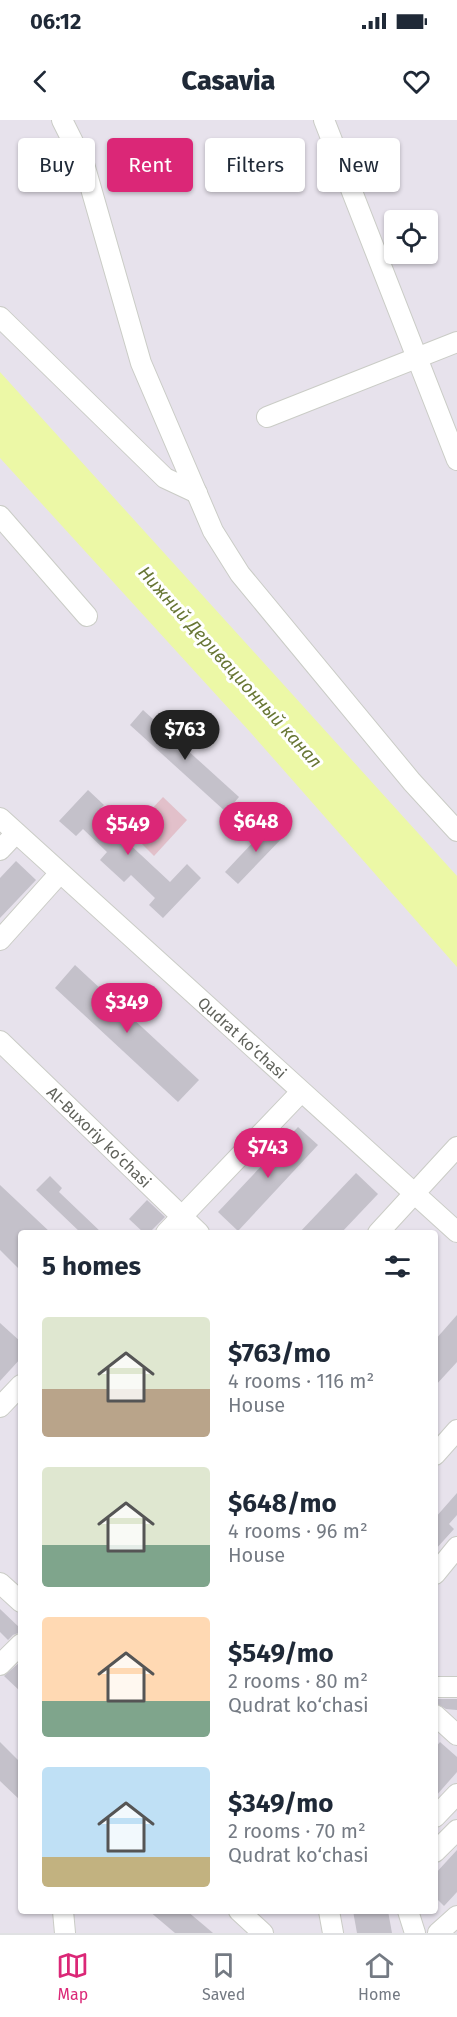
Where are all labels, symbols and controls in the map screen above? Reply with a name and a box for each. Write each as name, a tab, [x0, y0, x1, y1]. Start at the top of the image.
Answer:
text: 06:12	[30, 8, 81, 35]
icon: back	[24, 65, 57, 98]
text: Casavia	[182, 65, 275, 97]
icon: heart	[400, 65, 433, 98]
chip: Buy	[18, 138, 95, 192]
chip: Rent	[107, 138, 193, 192]
chip: Filters	[205, 138, 305, 192]
chip: New	[317, 138, 400, 192]
map controls	[384, 210, 438, 264]
button: locate	[384, 210, 438, 264]
water label: Нижний Деривационный канал	[134, 562, 326, 772]
pin: $763	[149, 710, 221, 761]
text: $763	[164, 717, 206, 741]
pin: $648	[220, 802, 292, 853]
pin: $549	[92, 805, 164, 856]
text: $648	[233, 809, 279, 833]
text: $549	[106, 812, 150, 836]
pin: $349	[91, 983, 163, 1034]
text: $349	[105, 990, 149, 1014]
street label: Qudrat ko‘chasi	[194, 993, 290, 1082]
street label: Al-Buxoriy ko‘chasi	[43, 1082, 155, 1191]
pin: $743	[232, 1128, 304, 1179]
text: $743	[248, 1135, 288, 1159]
icon: filters	[381, 1250, 414, 1283]
text: 5 homes	[42, 1251, 141, 1282]
text: $763/mo	[228, 1338, 331, 1369]
icon: home	[90, 1341, 162, 1413]
text: 4 rooms · 116 m²	[228, 1369, 374, 1393]
text: House	[228, 1393, 285, 1417]
text: $648/mo	[228, 1488, 337, 1519]
icon: home	[90, 1491, 162, 1563]
text: 4 rooms · 96 m²	[228, 1519, 368, 1543]
text: House	[228, 1543, 285, 1567]
text: $549/mo	[228, 1638, 334, 1669]
icon: home	[90, 1641, 162, 1713]
text: 2 rooms · 80 m²	[228, 1669, 368, 1693]
text: Qudrat ko‘chasi	[228, 1693, 369, 1717]
text: $349/mo	[228, 1788, 333, 1819]
icon: home	[90, 1791, 162, 1863]
text: 2 rooms · 70 m²	[228, 1819, 366, 1843]
text: Qudrat ko‘chasi	[228, 1843, 369, 1867]
tab: Map	[56, 1949, 89, 2004]
tab: Saved	[202, 1949, 245, 2004]
tab: Home	[358, 1949, 401, 2004]

